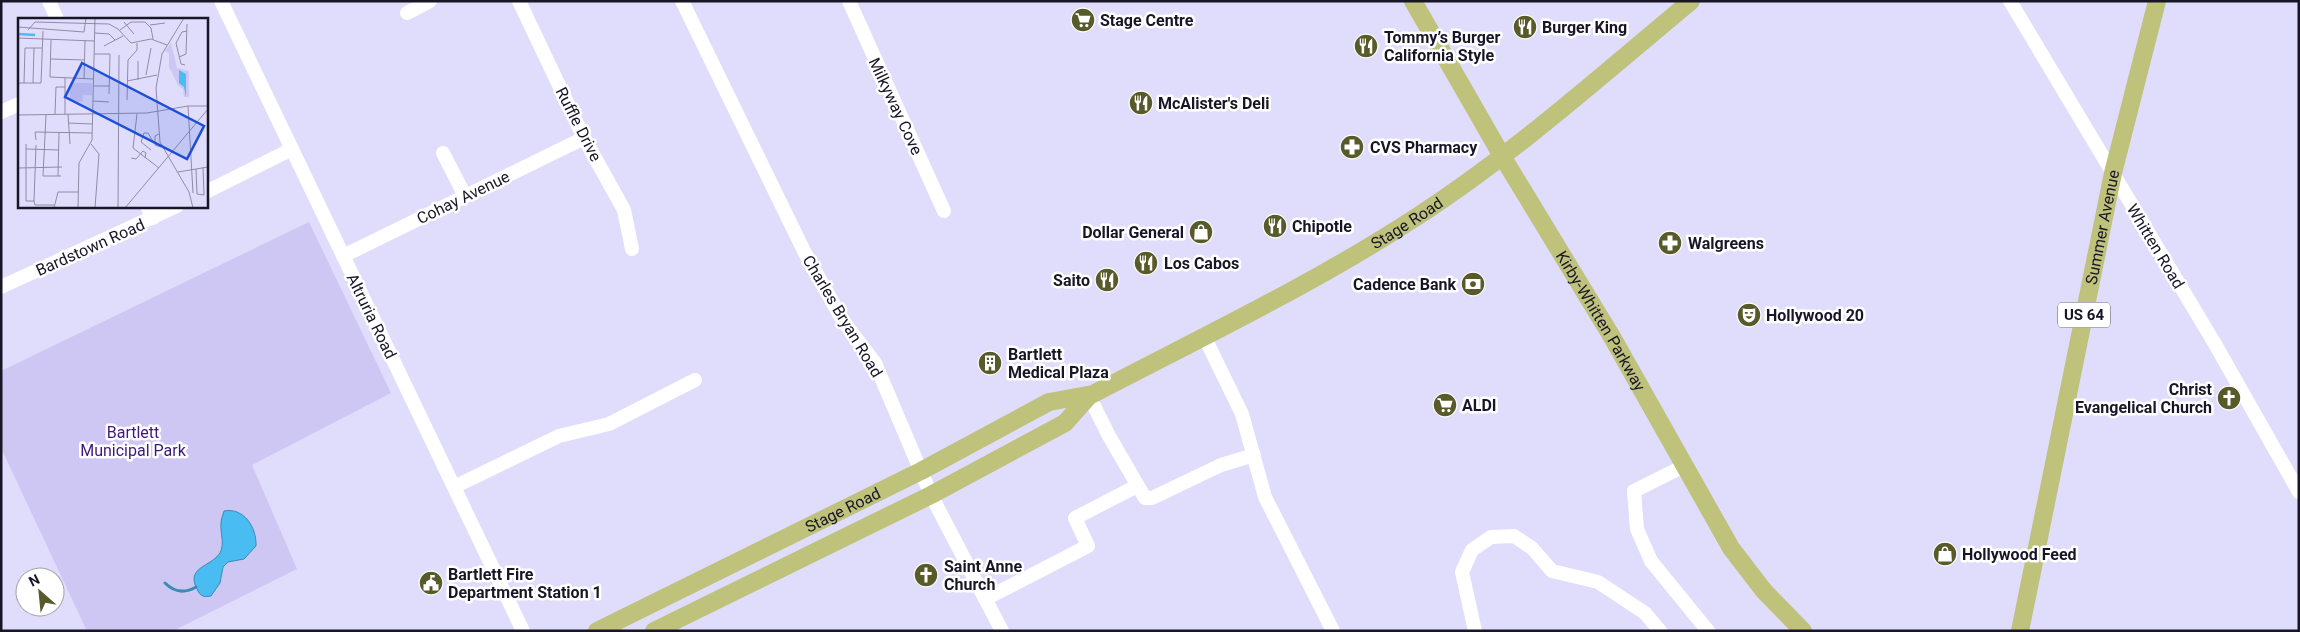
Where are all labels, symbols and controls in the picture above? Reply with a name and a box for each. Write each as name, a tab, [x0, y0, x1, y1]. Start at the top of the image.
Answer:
supermarket icon: Stage Centre	[1070, 7, 1096, 33]
place label: Stage Centre	[1100, 11, 1194, 30]
restaurant icon: Burger King	[1512, 14, 1538, 40]
inset map	[18, 18, 208, 208]
place label: Burger King	[1542, 18, 1627, 37]
place label: Tommy’s Burger California Style	[1384, 28, 1501, 65]
restaurant icon: Tommy’s Burger California Style	[1353, 33, 1379, 59]
street label: Milkyway Cove	[865, 55, 926, 158]
street label: Ruffle Drive	[552, 84, 605, 165]
restaurant icon: McAlister's Deli	[1128, 90, 1154, 116]
place label: McAlister's Deli	[1158, 94, 1269, 113]
pharmacy icon: CVS Pharmacy	[1339, 134, 1365, 160]
place label: CVS Pharmacy	[1370, 138, 1478, 157]
street label: Cohay Avenue	[414, 167, 513, 228]
street label: Summer Avenue	[2082, 168, 2123, 286]
street label: Stage Road	[1368, 193, 1447, 253]
street label: Whitten Road	[2123, 200, 2188, 292]
restaurant icon: Chipotle	[1262, 213, 1288, 239]
street label: Bardstown Road	[33, 215, 147, 280]
place label: Chipotle	[1292, 217, 1352, 236]
shop icon: Dollar General	[1188, 219, 1214, 245]
place label: Dollar General	[1082, 223, 1184, 242]
pharmacy icon: Walgreens	[1657, 230, 1683, 256]
place label: Walgreens	[1688, 234, 1764, 253]
street label: Kirby-Whitten Parkway	[1552, 248, 1650, 395]
restaurant icon: Los Cabos	[1133, 250, 1159, 276]
street label: Charles Bryan Road	[799, 252, 887, 381]
place label: Los Cabos	[1164, 254, 1239, 273]
restaurant icon: Saito	[1094, 267, 1120, 293]
street label: Altruria Road	[343, 270, 400, 362]
place label: Saito	[1053, 271, 1090, 290]
bank icon: Cadence Bank	[1460, 271, 1486, 297]
place label: Cadence Bank	[1353, 275, 1456, 294]
theatre icon: Hollywood 20	[1736, 302, 1762, 328]
road number: US 64	[2058, 302, 2110, 328]
place label: Hollywood 20	[1766, 306, 1864, 325]
place label: Bartlett Medical Plaza	[1008, 345, 1109, 382]
building icon: Bartlett Medical Plaza	[977, 350, 1003, 376]
place label: Christ Evangelical Church	[2075, 380, 2213, 417]
church icon: Christ Evangelical Church	[2216, 385, 2242, 411]
supermarket icon: ALDI	[1432, 392, 1458, 418]
place label: ALDI	[1462, 396, 1496, 415]
park label: Bartlett Municipal Park	[80, 423, 187, 460]
street label: Stage Road	[802, 484, 884, 537]
shop icon: Hollywood Feed	[1932, 541, 1958, 567]
place label: Hollywood Feed	[1962, 545, 2077, 564]
place label: Saint Anne Church	[944, 557, 1022, 594]
church icon: Saint Anne Church	[913, 562, 939, 588]
place label: Bartlett Fire Department Station 1	[448, 565, 602, 602]
north arrow	[15, 567, 65, 617]
public building icon: Bartlett Fire Department Station 1	[418, 570, 444, 596]
text: N	[26, 571, 42, 590]

